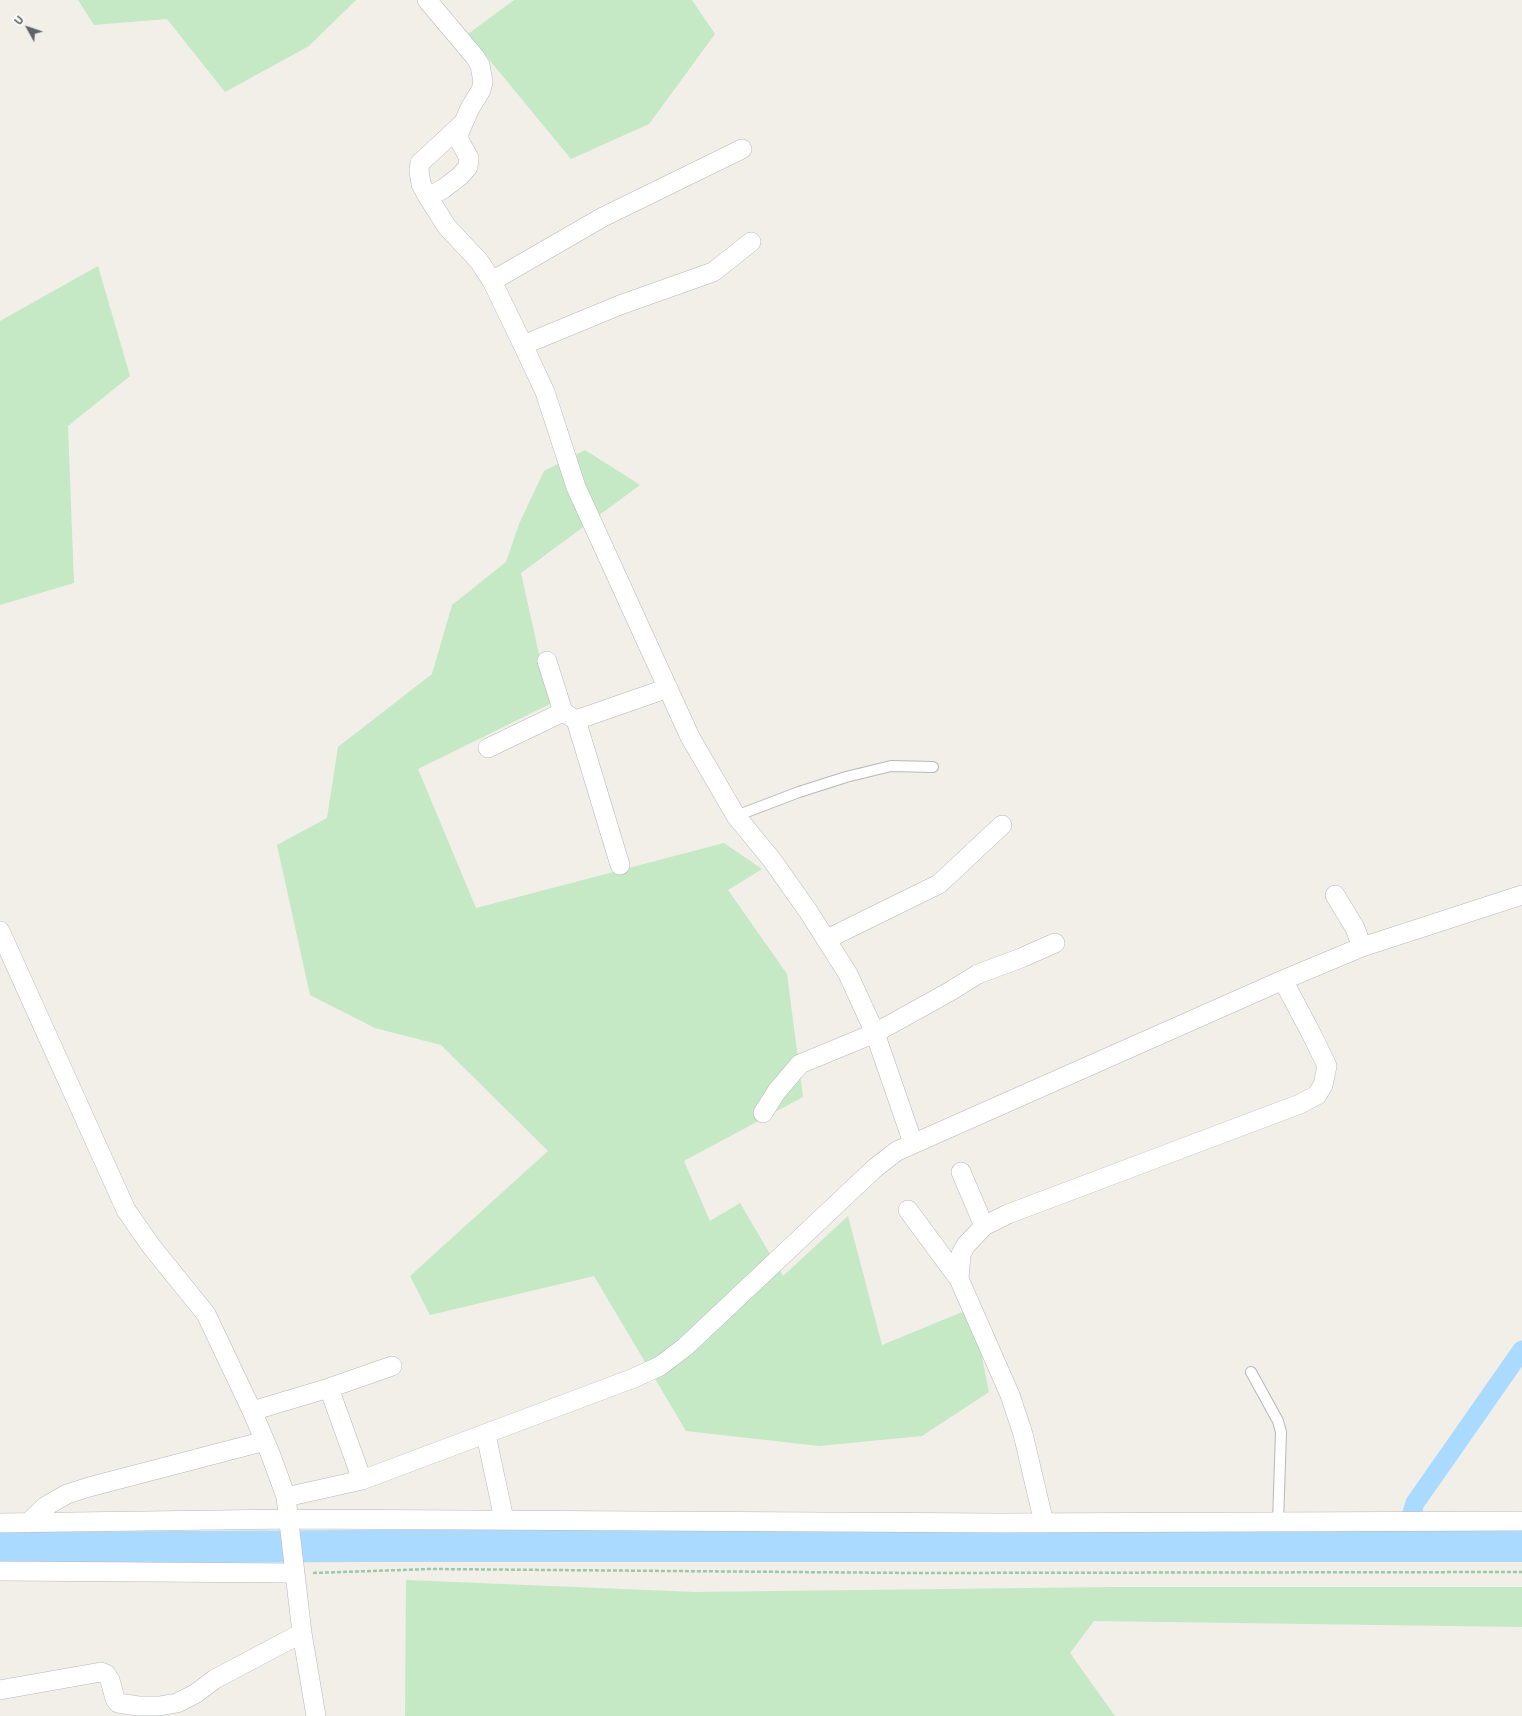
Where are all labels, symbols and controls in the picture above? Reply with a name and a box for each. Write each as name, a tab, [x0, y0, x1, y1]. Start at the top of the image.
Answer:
north arrow	[8, 8, 48, 48]
text: U	[12, 13, 26, 27]

